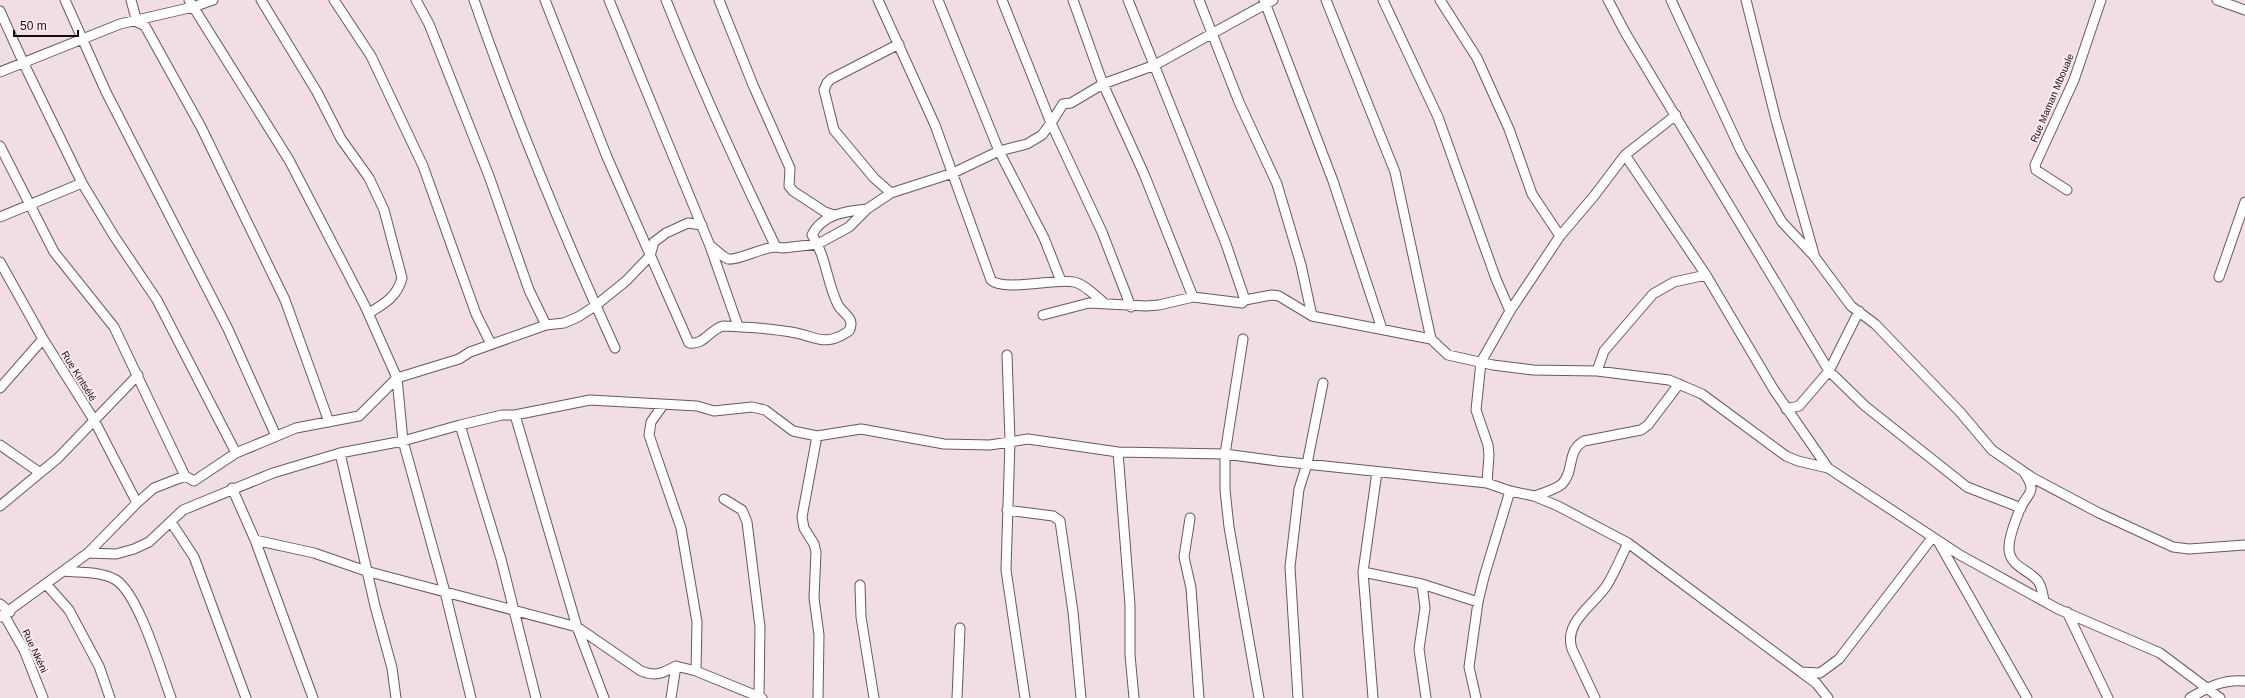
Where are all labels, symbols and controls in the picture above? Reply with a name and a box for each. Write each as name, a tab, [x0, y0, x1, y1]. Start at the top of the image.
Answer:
scale bar	[14, 12, 78, 38]
text: 50 m	[20, 19, 47, 33]
street label: Rue Maman Mbouale	[2028, 51, 2076, 144]
street label: Rue Kintsélé	[59, 349, 99, 403]
street label: Rue Nkéni	[20, 628, 50, 674]

